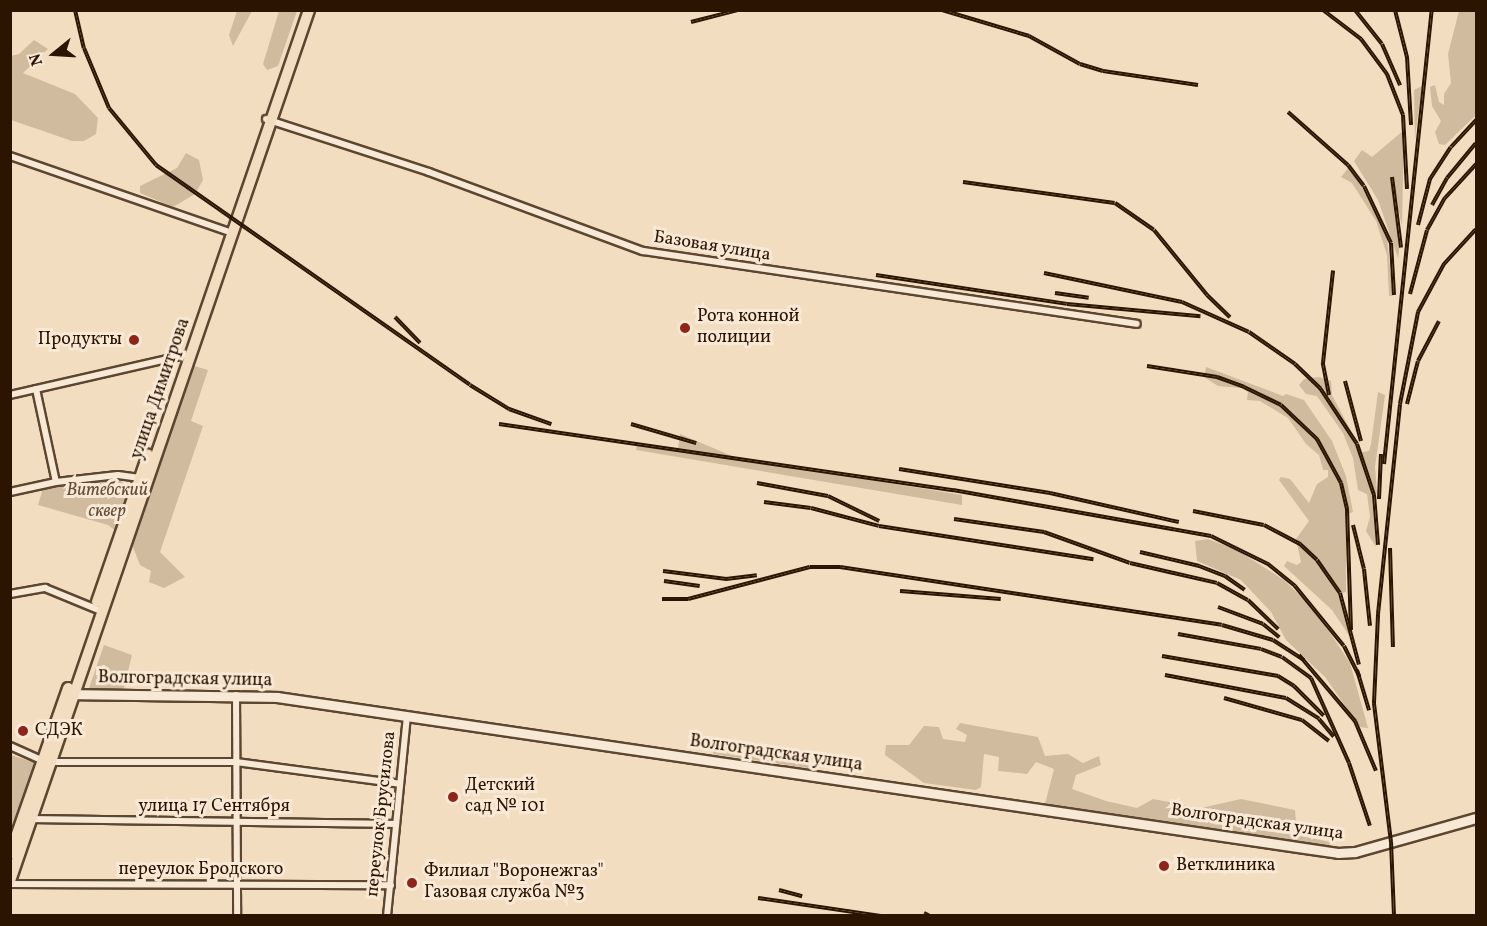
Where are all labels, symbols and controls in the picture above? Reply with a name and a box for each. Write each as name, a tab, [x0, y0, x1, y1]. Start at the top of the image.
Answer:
north arrow	[24, 24, 84, 84]
text: N	[25, 51, 49, 68]
street label: Базовая улица	[652, 227, 772, 267]
place label: Рота конной полиции	[697, 307, 800, 350]
street label: улица Димитрова	[127, 316, 195, 462]
marker: Рота конной полиции	[678, 321, 692, 335]
place label: Продукты	[38, 329, 122, 351]
marker: Продукты	[127, 333, 141, 347]
park label: Витебский сквер	[66, 481, 148, 524]
street label: Волгоградская улица	[97, 668, 273, 692]
place label: СДЭК	[35, 720, 83, 742]
marker: СДЭК	[16, 724, 30, 738]
street label: переулок Брусилова	[363, 730, 401, 898]
street label: Волгоградская улица	[688, 731, 864, 777]
place label: Детский сад № 101	[465, 776, 545, 818]
marker: Детский сад № 101	[446, 790, 460, 804]
street label: улица 17 Сентября	[138, 796, 290, 818]
street label: Волгоградская улица	[1169, 800, 1345, 846]
place label: Ветклиника	[1176, 855, 1276, 877]
street label: переулок Бродского	[119, 859, 283, 881]
marker: Ветклиника	[1157, 859, 1171, 873]
place label: Филиал "Воронежгаз" Газовая служба №3	[424, 862, 604, 904]
marker: Филиал "Воронежгаз" Газовая служба №3	[405, 876, 419, 890]

